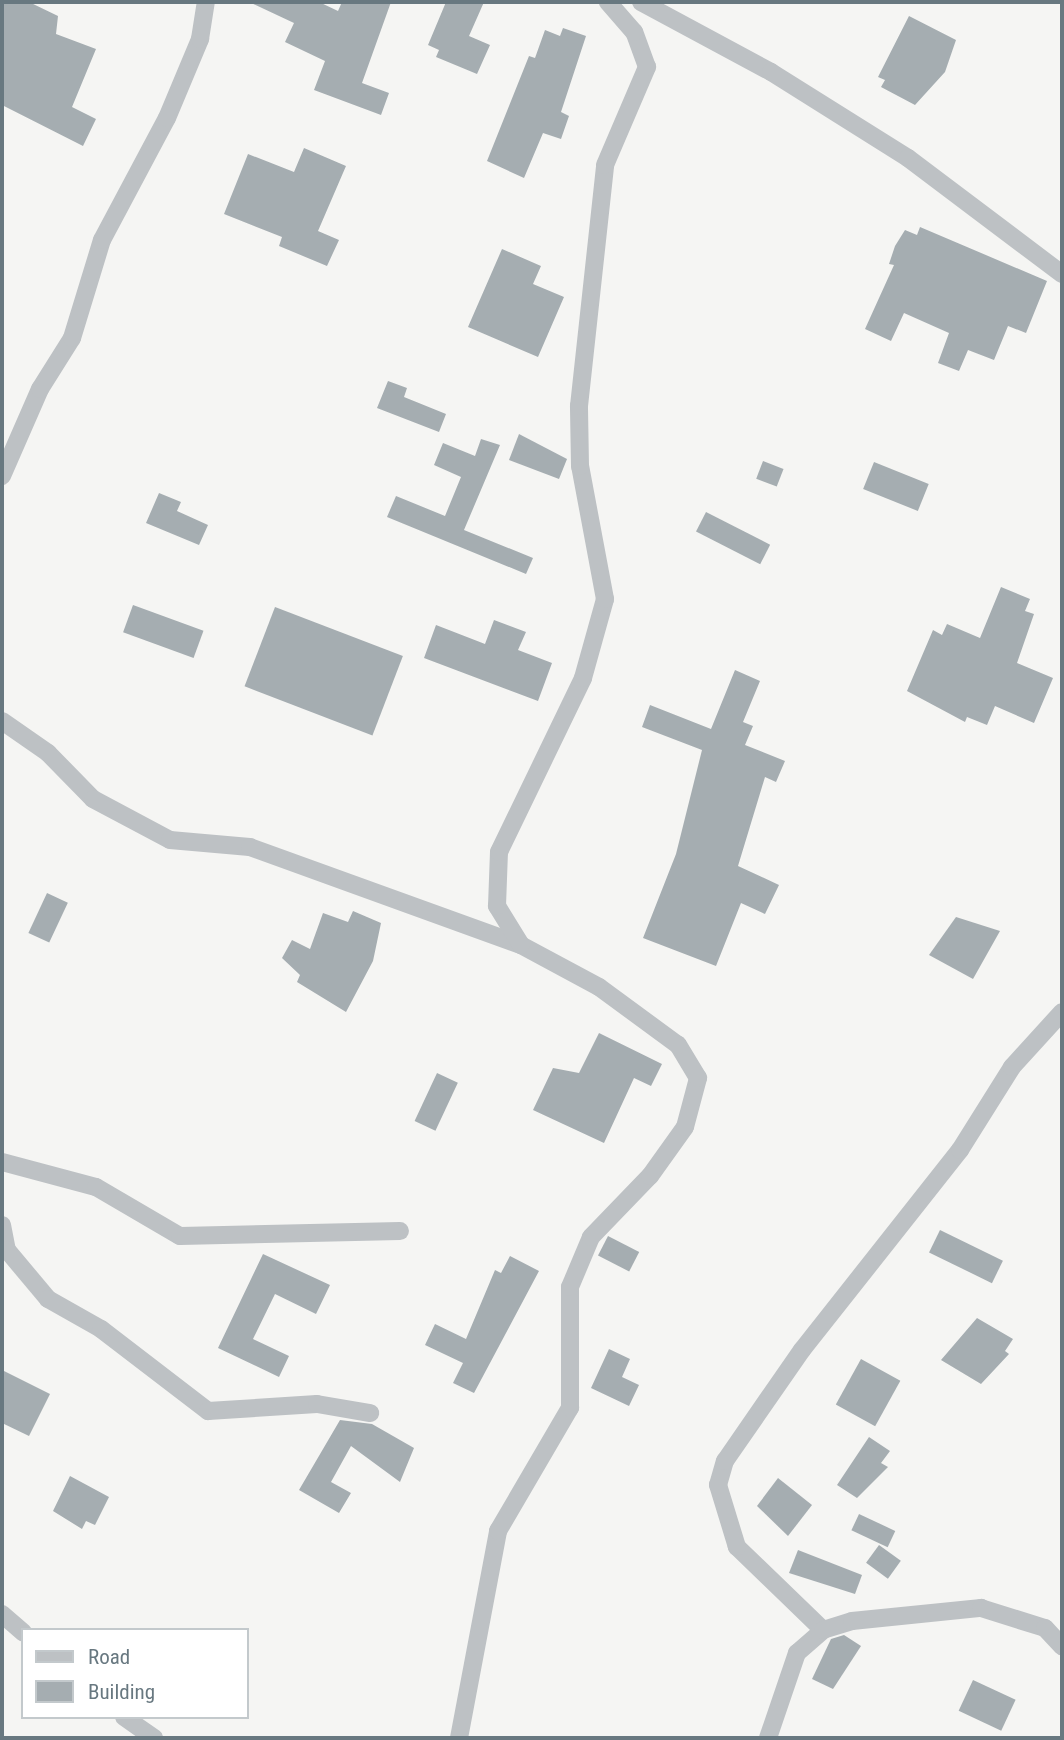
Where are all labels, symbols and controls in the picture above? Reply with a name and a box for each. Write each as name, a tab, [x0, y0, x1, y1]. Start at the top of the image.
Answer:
legend	[21, 1628, 248, 1719]
text: Road	[88, 1645, 130, 1669]
text: Building	[88, 1680, 155, 1704]

